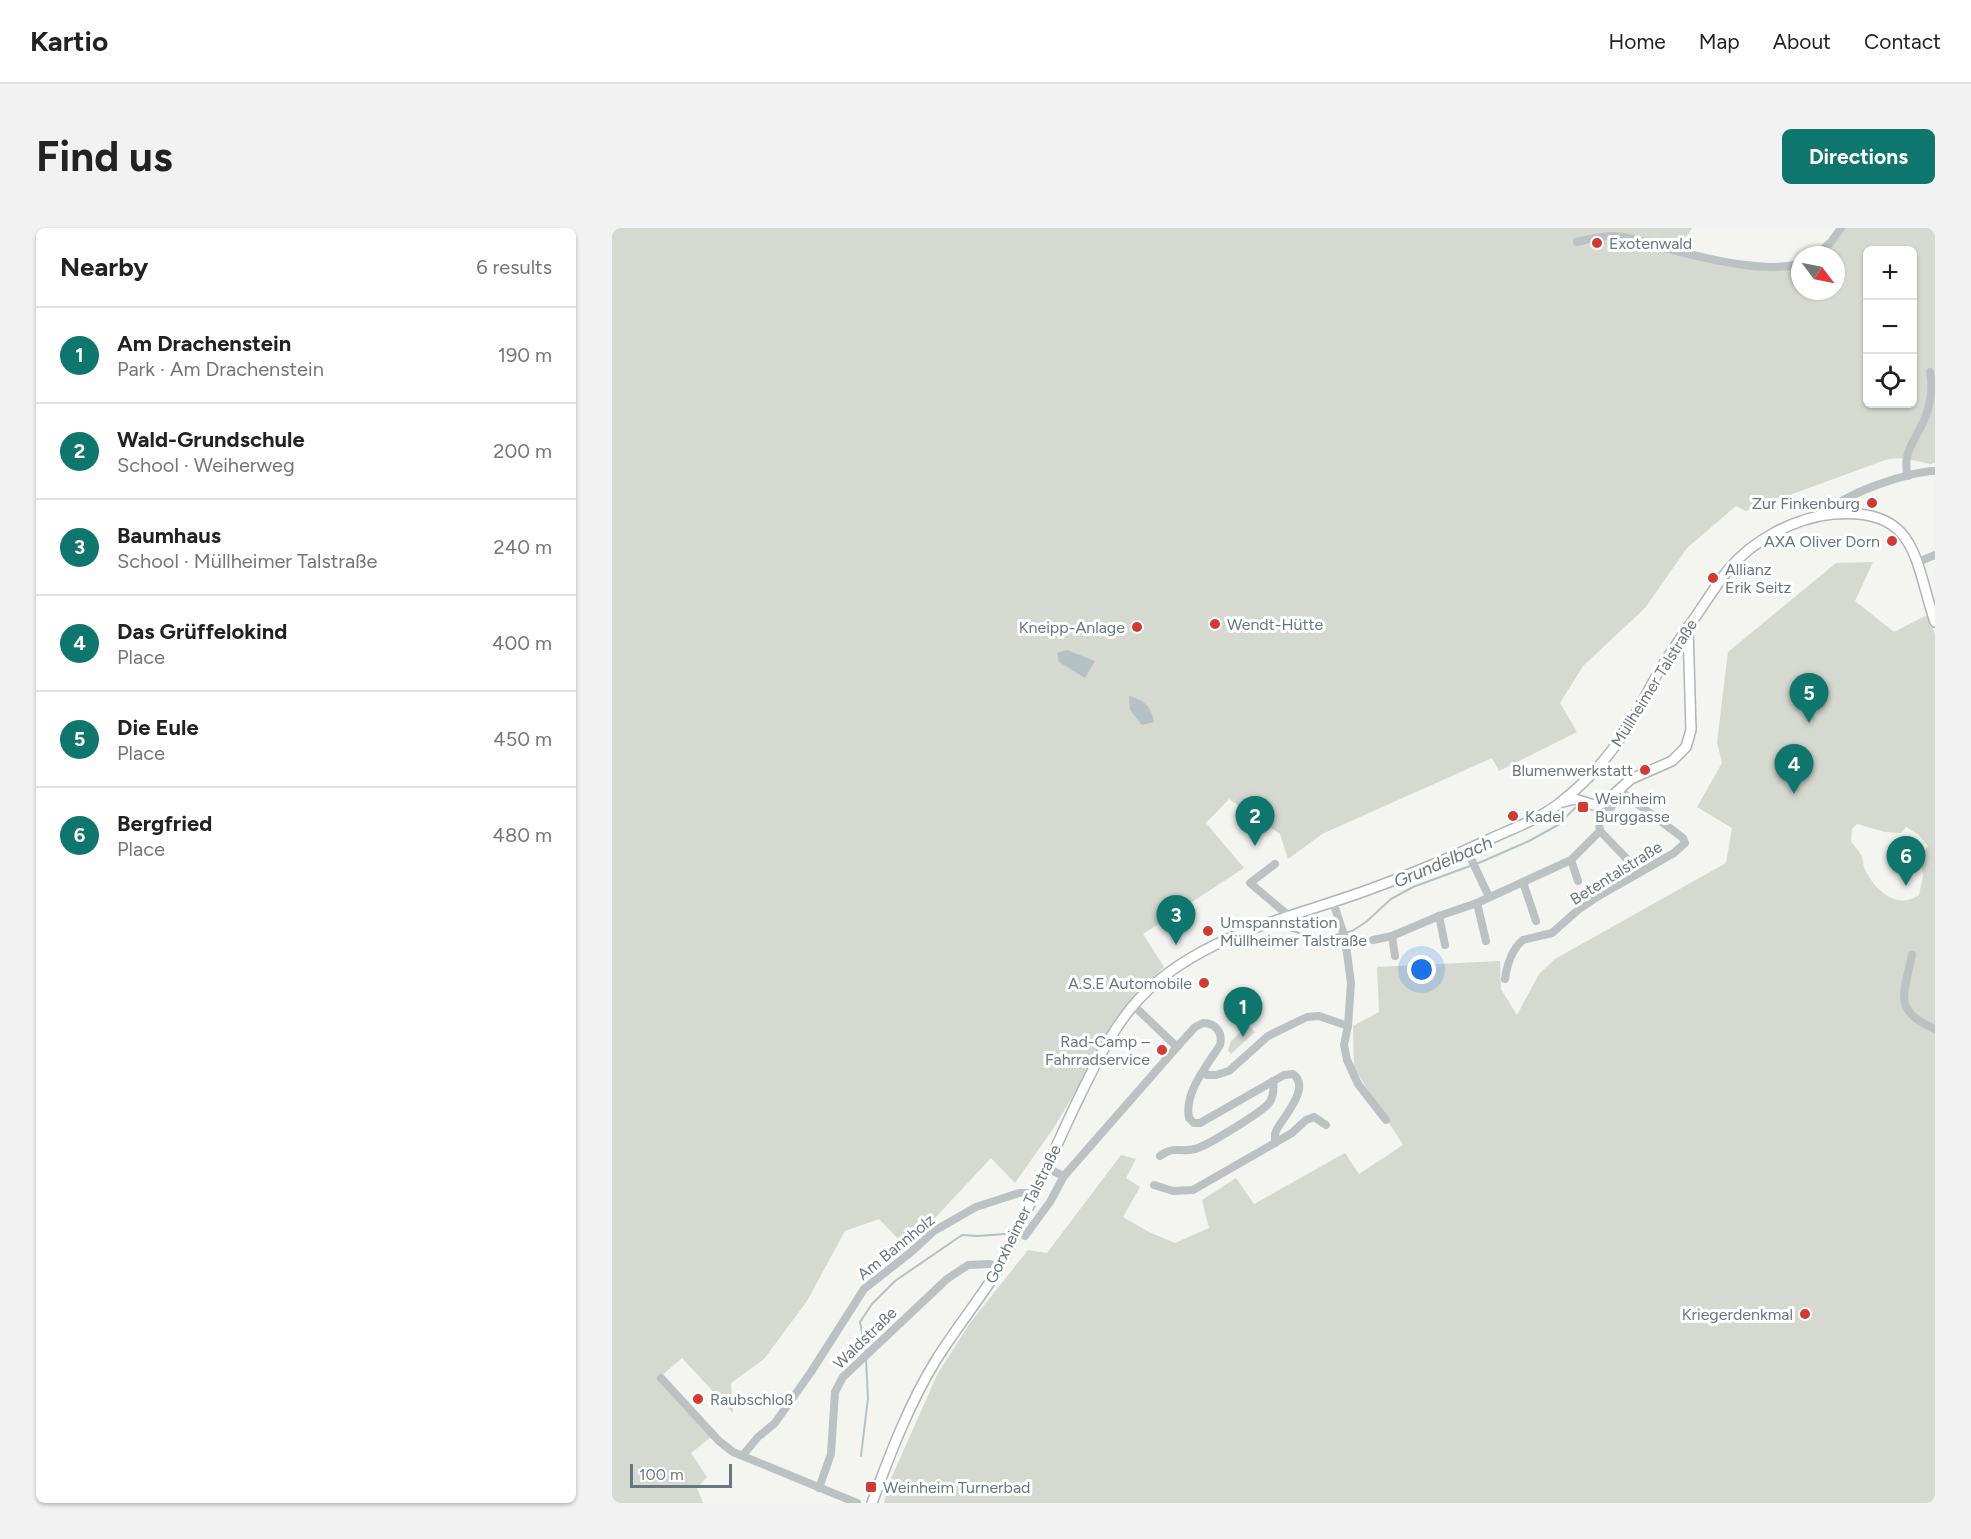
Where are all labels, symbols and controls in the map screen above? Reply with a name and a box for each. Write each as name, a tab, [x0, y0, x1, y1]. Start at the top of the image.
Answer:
text: Kartio	[30, 24, 108, 58]
text: Home	[1609, 29, 1666, 54]
text: Map	[1699, 29, 1740, 54]
text: About	[1773, 29, 1831, 54]
text: Contact	[1864, 29, 1941, 54]
button: Directions	[1782, 129, 1935, 184]
text: Find us	[36, 131, 173, 182]
place label: Exotenwald	[1609, 234, 1692, 253]
marker: Exotenwald	[1590, 236, 1604, 250]
north arrow	[1791, 246, 1845, 300]
map controls	[1863, 246, 1917, 408]
button: +	[1863, 246, 1917, 300]
text: Nearby	[60, 251, 148, 283]
text: 6 results	[476, 255, 552, 279]
button: −	[1863, 300, 1917, 354]
text: Am Drachenstein	[117, 330, 291, 357]
text: 1	[75, 343, 84, 367]
text: 190 m	[498, 343, 552, 367]
button: locate	[1863, 354, 1917, 408]
text: Park · Am Drachenstein	[117, 357, 324, 381]
text: Wald-Grundschule	[117, 426, 305, 453]
text: 2	[74, 439, 85, 463]
text: 200 m	[493, 439, 552, 463]
text: School · Weiherweg	[117, 453, 295, 477]
place label: Zur Finkenburg	[1752, 494, 1860, 513]
marker: Zur Finkenburg	[1865, 496, 1879, 510]
text: Baumhaus	[117, 522, 221, 549]
place label: AXA Oliver Dorn	[1764, 532, 1880, 551]
marker: AXA Oliver Dorn	[1885, 534, 1899, 548]
text: 3	[74, 535, 85, 559]
text: 240 m	[494, 535, 552, 559]
text: School · Müllheimer Talstraße	[117, 549, 378, 573]
place label: Allianz Erik Seitz	[1725, 560, 1792, 597]
marker: Allianz Erik Seitz	[1706, 571, 1720, 585]
place label: Wendt-Hütte	[1227, 615, 1323, 634]
street label: Müllheimer Talstraße	[1607, 615, 1701, 750]
marker: Wendt-Hütte	[1208, 617, 1222, 631]
text: Das Grüffelokind	[117, 618, 287, 645]
place label: Kneipp-Anlage	[1019, 618, 1125, 637]
marker: Kneipp-Anlage	[1130, 620, 1144, 634]
text: 4	[73, 631, 86, 655]
text: 400 m	[492, 631, 552, 655]
text: Place	[117, 645, 165, 669]
pin: 5	[1790, 674, 1828, 723]
text: Die Eule	[117, 714, 199, 741]
text: 5	[74, 727, 85, 751]
text: 450 m	[493, 727, 552, 751]
text: Place	[117, 741, 165, 765]
pin: 4	[1774, 744, 1814, 794]
place label: Blumenwerkstatt	[1512, 761, 1633, 780]
marker: Blumenwerkstatt	[1638, 763, 1652, 777]
place label: Weinheim Burggasse	[1595, 789, 1670, 826]
pin: 2	[1236, 796, 1274, 846]
marker: Weinheim Burggasse	[1576, 800, 1590, 814]
place label: Kadel	[1525, 807, 1564, 826]
marker: Kadel	[1506, 809, 1520, 823]
text: Bergfried	[117, 810, 212, 837]
text: 6	[74, 823, 85, 847]
text: 480 m	[493, 823, 552, 847]
water label: Grundelbach	[1390, 831, 1496, 893]
pin: 6	[1886, 836, 1926, 886]
text: Place	[117, 837, 165, 861]
street label: Betentalstraße	[1567, 837, 1666, 909]
pin: 3	[1156, 896, 1196, 945]
place label: Umspannstation Müllheimer Talstraße	[1220, 913, 1367, 950]
marker: Umspannstation Müllheimer Talstraße	[1201, 924, 1215, 938]
your location	[1407, 955, 1436, 984]
place label: A.S.E Automobile	[1068, 974, 1192, 993]
marker: A.S.E Automobile	[1197, 976, 1211, 990]
pin: 1	[1224, 988, 1262, 1037]
place label: Rad-Camp – Fahrradservice	[1045, 1032, 1150, 1069]
marker: Rad-Camp – Fahrradservice	[1155, 1043, 1169, 1057]
street label: Gorxheimer Talstraße	[981, 1141, 1065, 1286]
street label: Am Bannholz	[854, 1210, 939, 1284]
street label: Waldstraße	[829, 1303, 901, 1373]
place label: Kriegerdenkmal	[1682, 1305, 1793, 1324]
marker: Kriegerdenkmal	[1798, 1307, 1812, 1321]
place label: Raubschloß	[710, 1390, 793, 1409]
marker: Raubschloß	[691, 1392, 705, 1406]
scale bar	[630, 1461, 732, 1488]
text: 100 m	[639, 1465, 684, 1484]
place label: Weinheim Turnerbad	[883, 1478, 1030, 1497]
marker: Weinheim Turnerbad	[864, 1480, 878, 1494]

